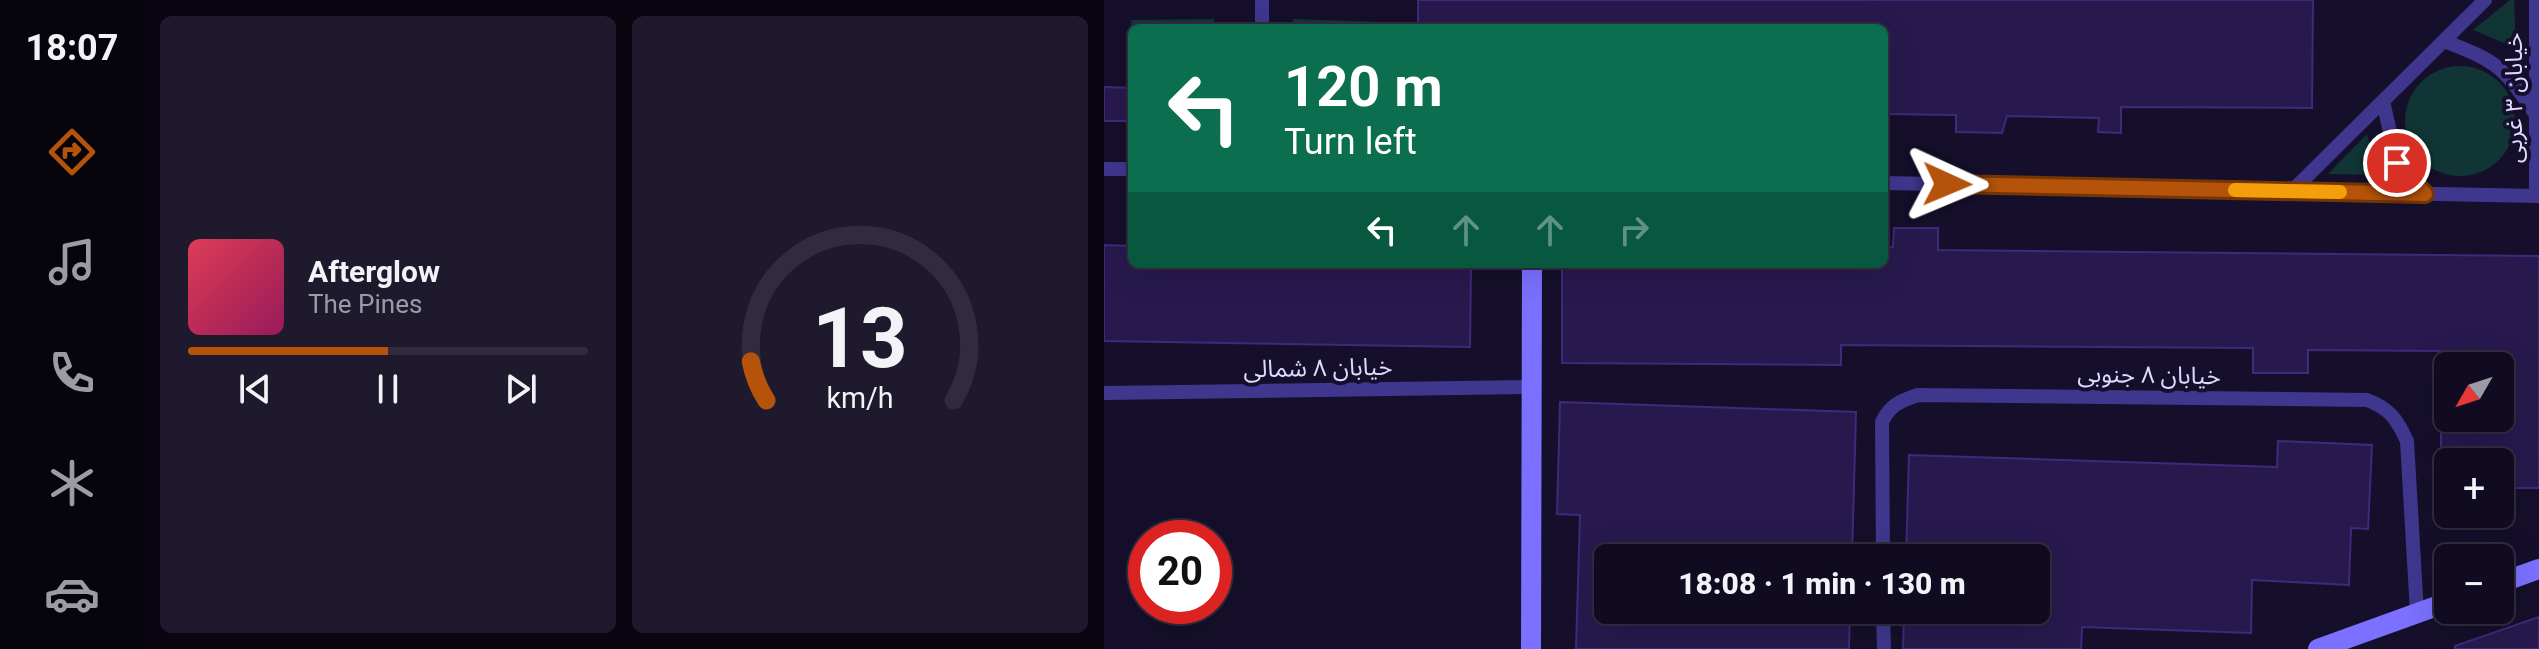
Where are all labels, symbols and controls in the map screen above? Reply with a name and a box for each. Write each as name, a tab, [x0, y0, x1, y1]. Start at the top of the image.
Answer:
text: 18:07	[26, 27, 118, 69]
street label: خیابان ۳ غربی	[2500, 33, 2528, 163]
text: 120 m	[1284, 54, 1443, 120]
icon: left	[1152, 56, 1256, 160]
text: Turn left	[1284, 121, 1417, 163]
icon: directions	[44, 124, 100, 180]
pin	[2363, 129, 2431, 197]
icon: arrive	[2375, 141, 2419, 185]
position arrow	[1905, 142, 1989, 226]
icon: left	[1360, 208, 1404, 252]
icon: ahead	[1444, 208, 1488, 252]
icon: ahead	[1528, 208, 1572, 252]
icon: right	[1612, 208, 1656, 252]
icon: music	[44, 234, 100, 290]
text: Afterglow	[308, 254, 440, 289]
text: The Pines	[308, 289, 422, 319]
text: 13	[812, 289, 908, 386]
icon: phone	[44, 345, 100, 401]
north arrow	[2434, 352, 2514, 432]
map controls	[2434, 352, 2514, 624]
street label: خیابان ۸ شمالی	[1243, 353, 1393, 383]
street label: خیابان ۸ جنوبی	[2077, 360, 2221, 390]
icon: previous	[233, 367, 277, 411]
icon: pause	[366, 367, 410, 411]
icon: next	[499, 367, 543, 411]
text: km/h	[826, 381, 894, 415]
button: +	[2434, 448, 2514, 528]
icon: climate	[44, 455, 100, 511]
speed limit sign: 20	[1128, 520, 1232, 624]
button: −	[2434, 544, 2514, 624]
icon: car	[44, 566, 100, 622]
text: 18:08 · 1 min · 130 m	[1678, 566, 1966, 601]

